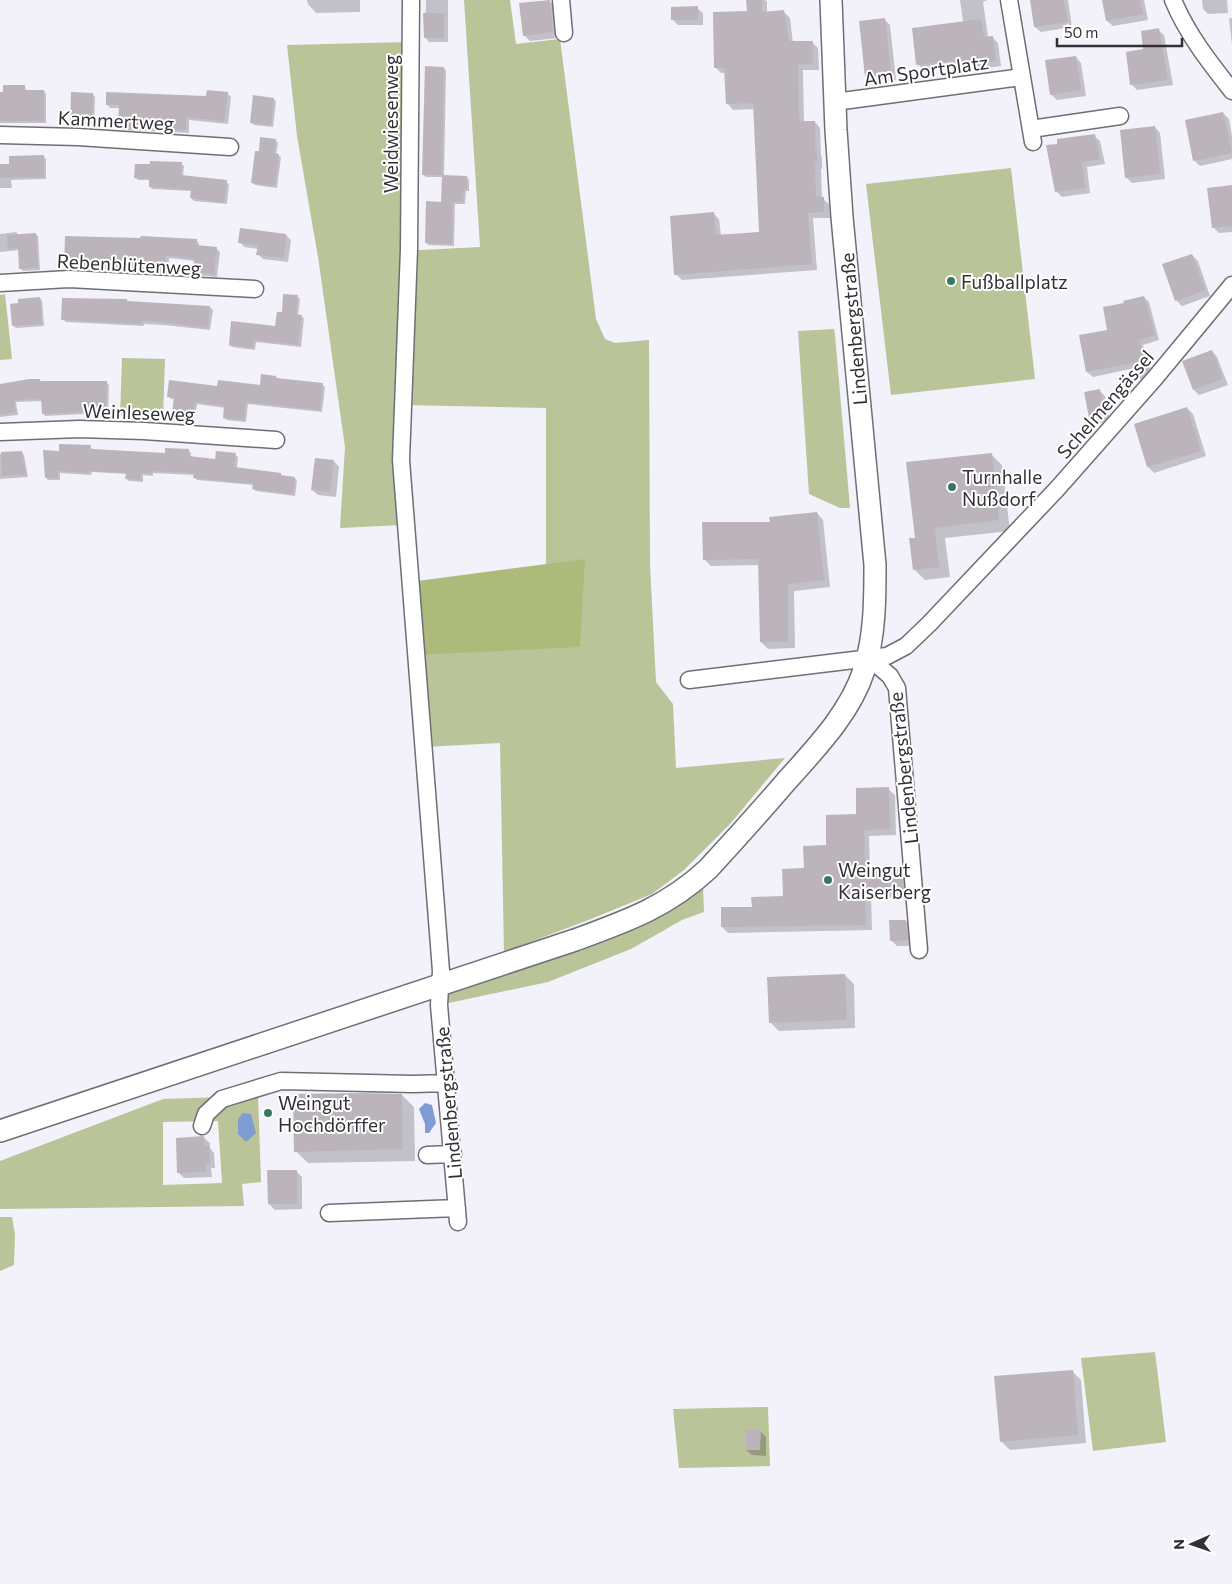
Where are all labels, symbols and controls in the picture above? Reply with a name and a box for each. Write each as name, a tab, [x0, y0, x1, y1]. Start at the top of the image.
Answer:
scale bar	[1057, 15, 1182, 47]
text: 50 m	[1064, 23, 1098, 41]
street label: Am Sportplatz	[862, 50, 990, 90]
street label: Weidwiesenweg	[379, 55, 402, 193]
street label: Kammertweg	[57, 105, 175, 135]
street label: Rebenblütenweg	[56, 249, 202, 279]
street label: Lindenbergstraße	[835, 252, 871, 406]
place label: Fußballplatz	[961, 270, 1068, 293]
marker: Fußballplatz	[945, 275, 957, 287]
street label: Schelmengässel	[1052, 345, 1158, 463]
street label: Weinleseweg	[82, 399, 196, 425]
place label: Turnhalle Nußdorf	[962, 465, 1042, 510]
marker: Turnhalle Nußdorf	[946, 481, 958, 493]
street label: Lindenbergstraße	[884, 691, 922, 845]
place label: Weingut Kaiserberg	[838, 858, 931, 903]
marker: Weingut Kaiserberg	[822, 874, 834, 886]
street label: Lindenbergstraße	[430, 1026, 466, 1180]
place label: Weingut Hochdörffer	[278, 1091, 386, 1136]
marker: Weingut Hochdörffer	[262, 1107, 274, 1119]
north arrow	[1167, 1519, 1217, 1569]
text: N	[1170, 1539, 1187, 1550]

